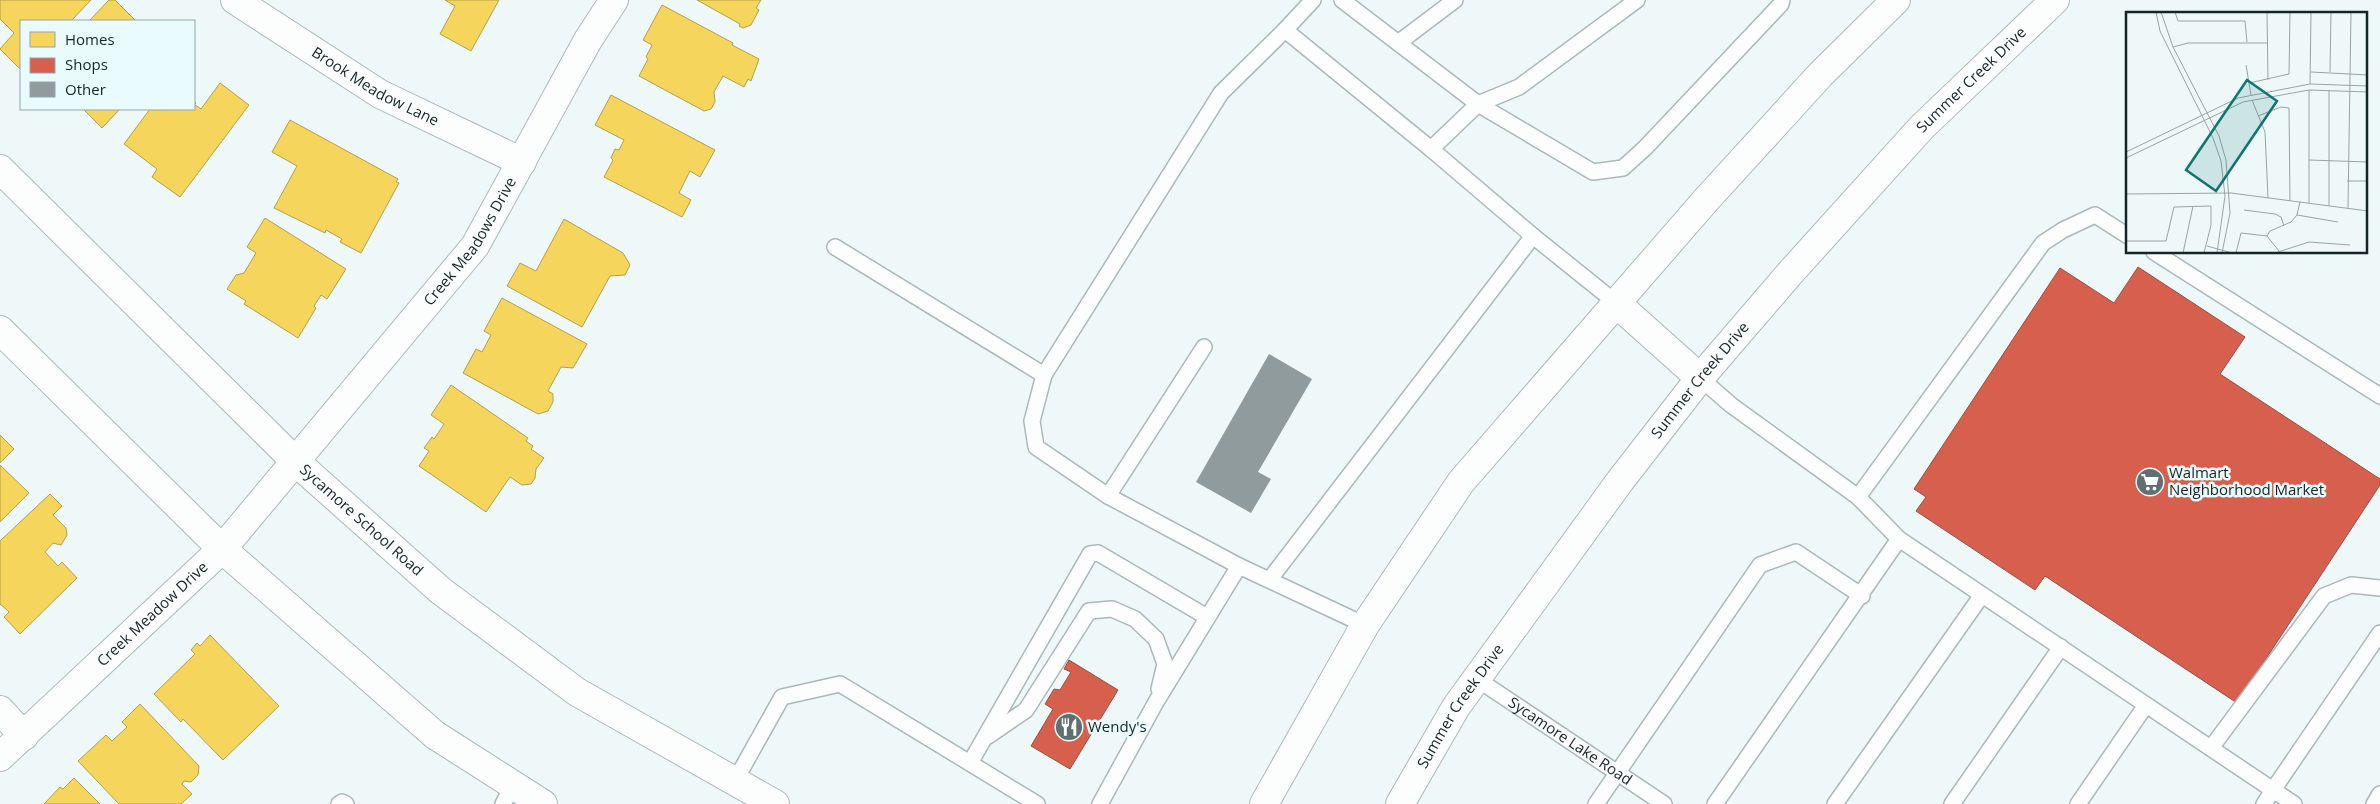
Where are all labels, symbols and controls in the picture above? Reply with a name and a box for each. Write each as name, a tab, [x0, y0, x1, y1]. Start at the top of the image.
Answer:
inset map	[2126, 12, 2368, 254]
legend	[20, 20, 195, 110]
street label: Summer Creek Drive	[1911, 22, 2030, 136]
text: Homes	[65, 29, 115, 49]
street label: Brook Meadow Lane	[308, 41, 442, 130]
text: Shops	[65, 54, 108, 74]
text: Other	[65, 79, 106, 99]
street label: Creek Meadows Drive	[418, 173, 520, 309]
street label: Summer Creek Drive	[1646, 317, 1753, 442]
street label: Sycamore School Road	[296, 459, 428, 580]
place label: Walmart Neighborhood Market	[2169, 462, 2324, 499]
supermarket icon: Walmart Neighborhood Market	[2135, 467, 2165, 497]
street label: Creek Meadow Drive	[92, 556, 212, 670]
street label: Summer Creek Drive	[1412, 640, 1508, 772]
street label: Sycamore Lake Road	[1505, 692, 1636, 789]
restaurant icon: Wendy's	[1054, 712, 1084, 742]
place label: Wendy's	[1088, 716, 1147, 736]

